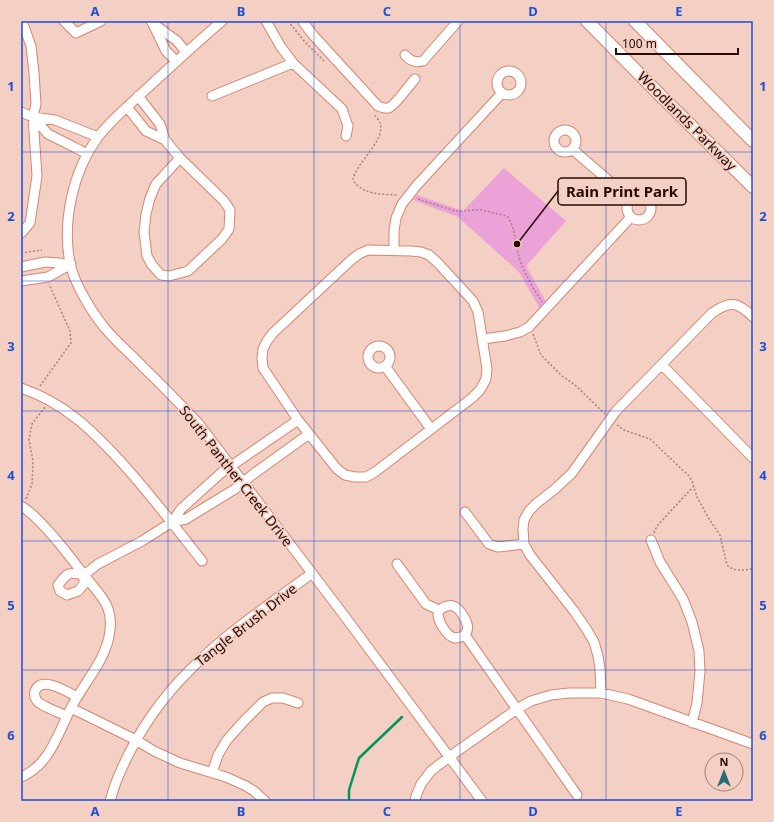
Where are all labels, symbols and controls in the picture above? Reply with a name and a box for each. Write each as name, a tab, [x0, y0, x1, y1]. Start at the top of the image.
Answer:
text: A	[91, 2, 100, 20]
text: B	[237, 2, 245, 20]
text: C	[383, 2, 391, 20]
text: D	[528, 2, 538, 20]
text: E	[675, 2, 683, 20]
scale bar	[616, 30, 738, 56]
text: 100 m	[622, 35, 657, 52]
street label: Woodlands Parkway	[634, 67, 742, 175]
text: 1	[7, 77, 15, 95]
text: 1	[759, 77, 767, 95]
callout: Rain Print Park	[558, 178, 686, 205]
text: Rain Print Park	[566, 181, 679, 201]
text: 2	[7, 207, 15, 225]
text: 2	[759, 207, 767, 225]
text: 3	[7, 337, 15, 355]
text: 3	[759, 337, 767, 355]
street label: South Panther Creek Drive	[175, 401, 298, 550]
text: 4	[7, 466, 15, 484]
text: 4	[759, 466, 767, 484]
street label: Tangle Brush Drive	[191, 579, 301, 670]
text: 5	[7, 596, 15, 614]
text: 5	[759, 596, 767, 614]
text: 6	[7, 726, 15, 744]
text: 6	[759, 726, 767, 744]
north arrow	[704, 752, 744, 792]
text: N	[720, 754, 728, 769]
text: A	[91, 802, 100, 820]
text: B	[237, 802, 245, 820]
text: C	[383, 802, 391, 820]
text: D	[528, 802, 538, 820]
text: E	[675, 802, 683, 820]

